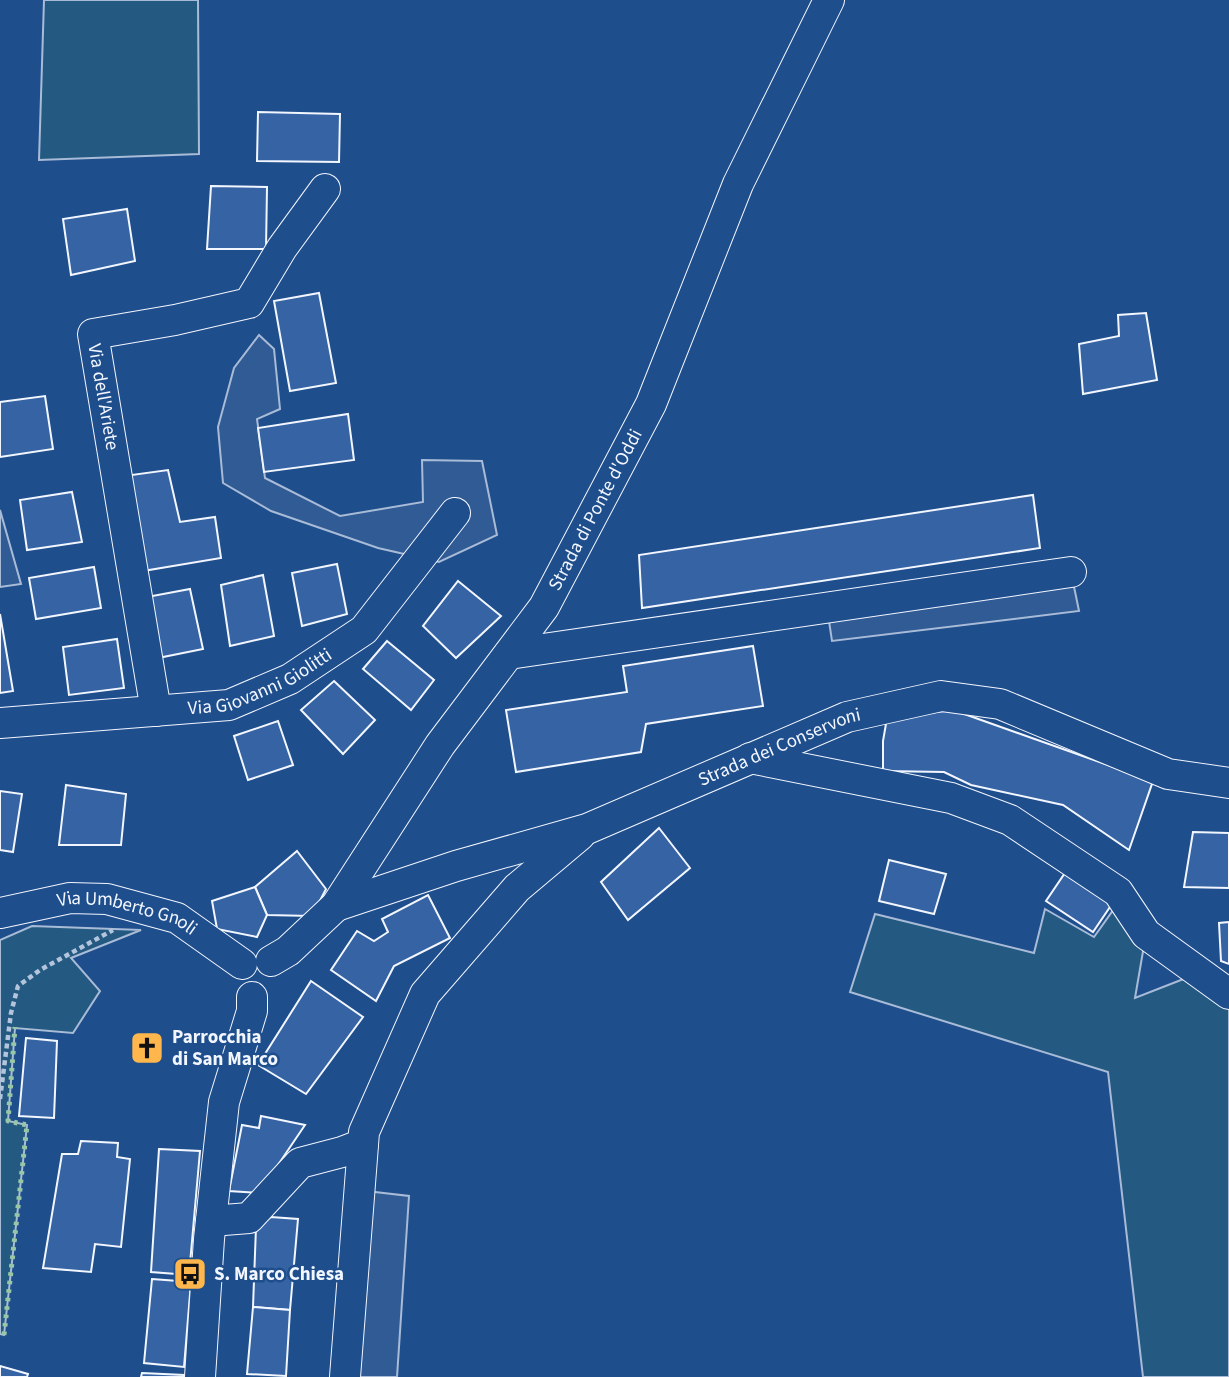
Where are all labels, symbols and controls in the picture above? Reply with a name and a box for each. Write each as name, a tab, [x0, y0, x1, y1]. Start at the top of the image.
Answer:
street label: Via dell'Ariete	[80, 342, 126, 452]
street label: Strada di Ponte d'Oddi	[542, 424, 649, 595]
street label: Via Giovanni Giolitti	[187, 641, 337, 722]
street label: Strada dei Conservoni	[694, 701, 863, 793]
street label: Via Umberto Gnoli	[54, 884, 203, 942]
place label: Parrocchia di San Marco	[172, 1024, 278, 1073]
church icon: Parrocchia di San Marco	[128, 1029, 166, 1067]
bus stop icon: S. Marco Chiesa	[171, 1255, 209, 1293]
place label: S. Marco Chiesa	[214, 1261, 344, 1288]

